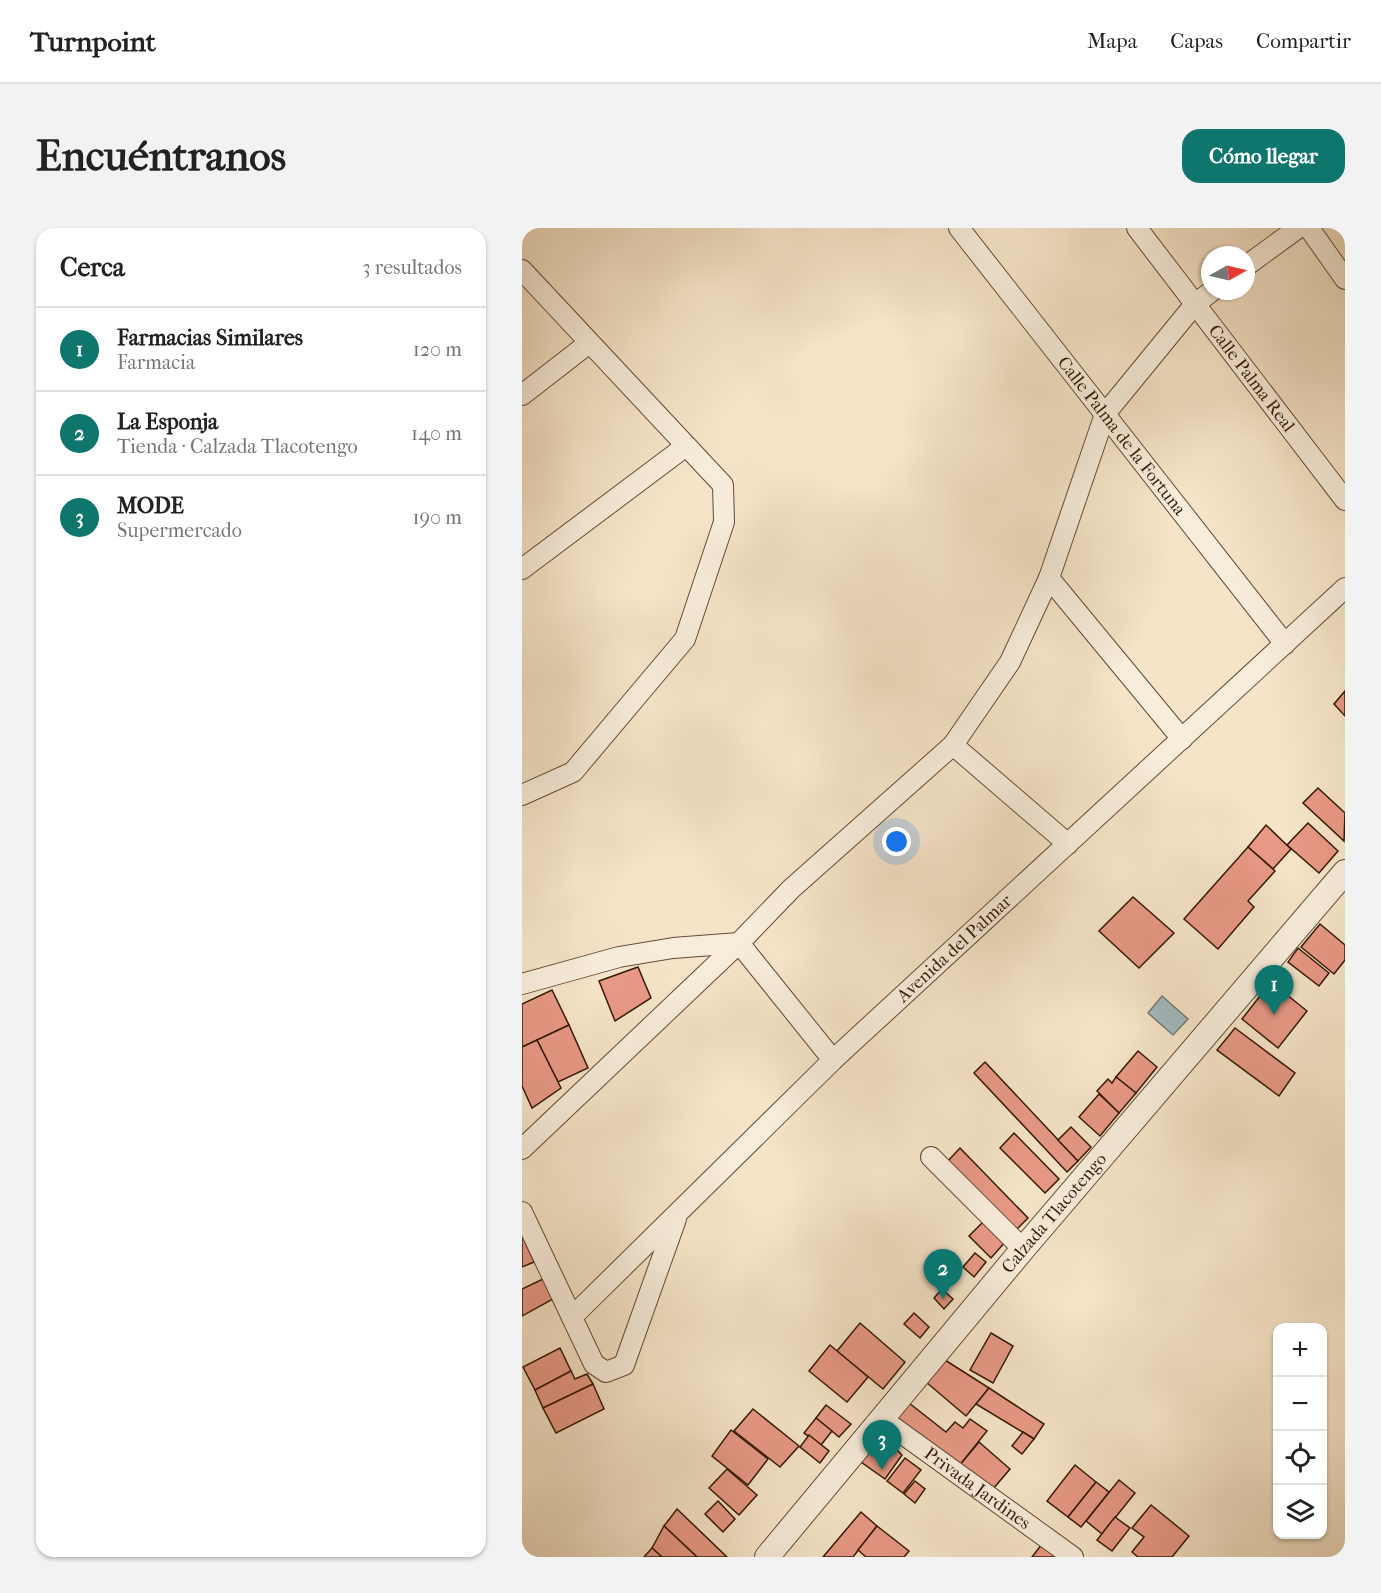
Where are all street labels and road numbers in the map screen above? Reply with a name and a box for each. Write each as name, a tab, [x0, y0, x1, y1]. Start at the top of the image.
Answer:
street label: Calle Palma Real	[1204, 321, 1299, 436]
street label: Calle Palma de la Fortuna	[1053, 353, 1190, 520]
street label: Avenida del Palmar	[892, 890, 1017, 1008]
street label: Calzada Tlacotengo	[997, 1149, 1111, 1278]
street label: Privada Jardines	[920, 1443, 1035, 1534]

